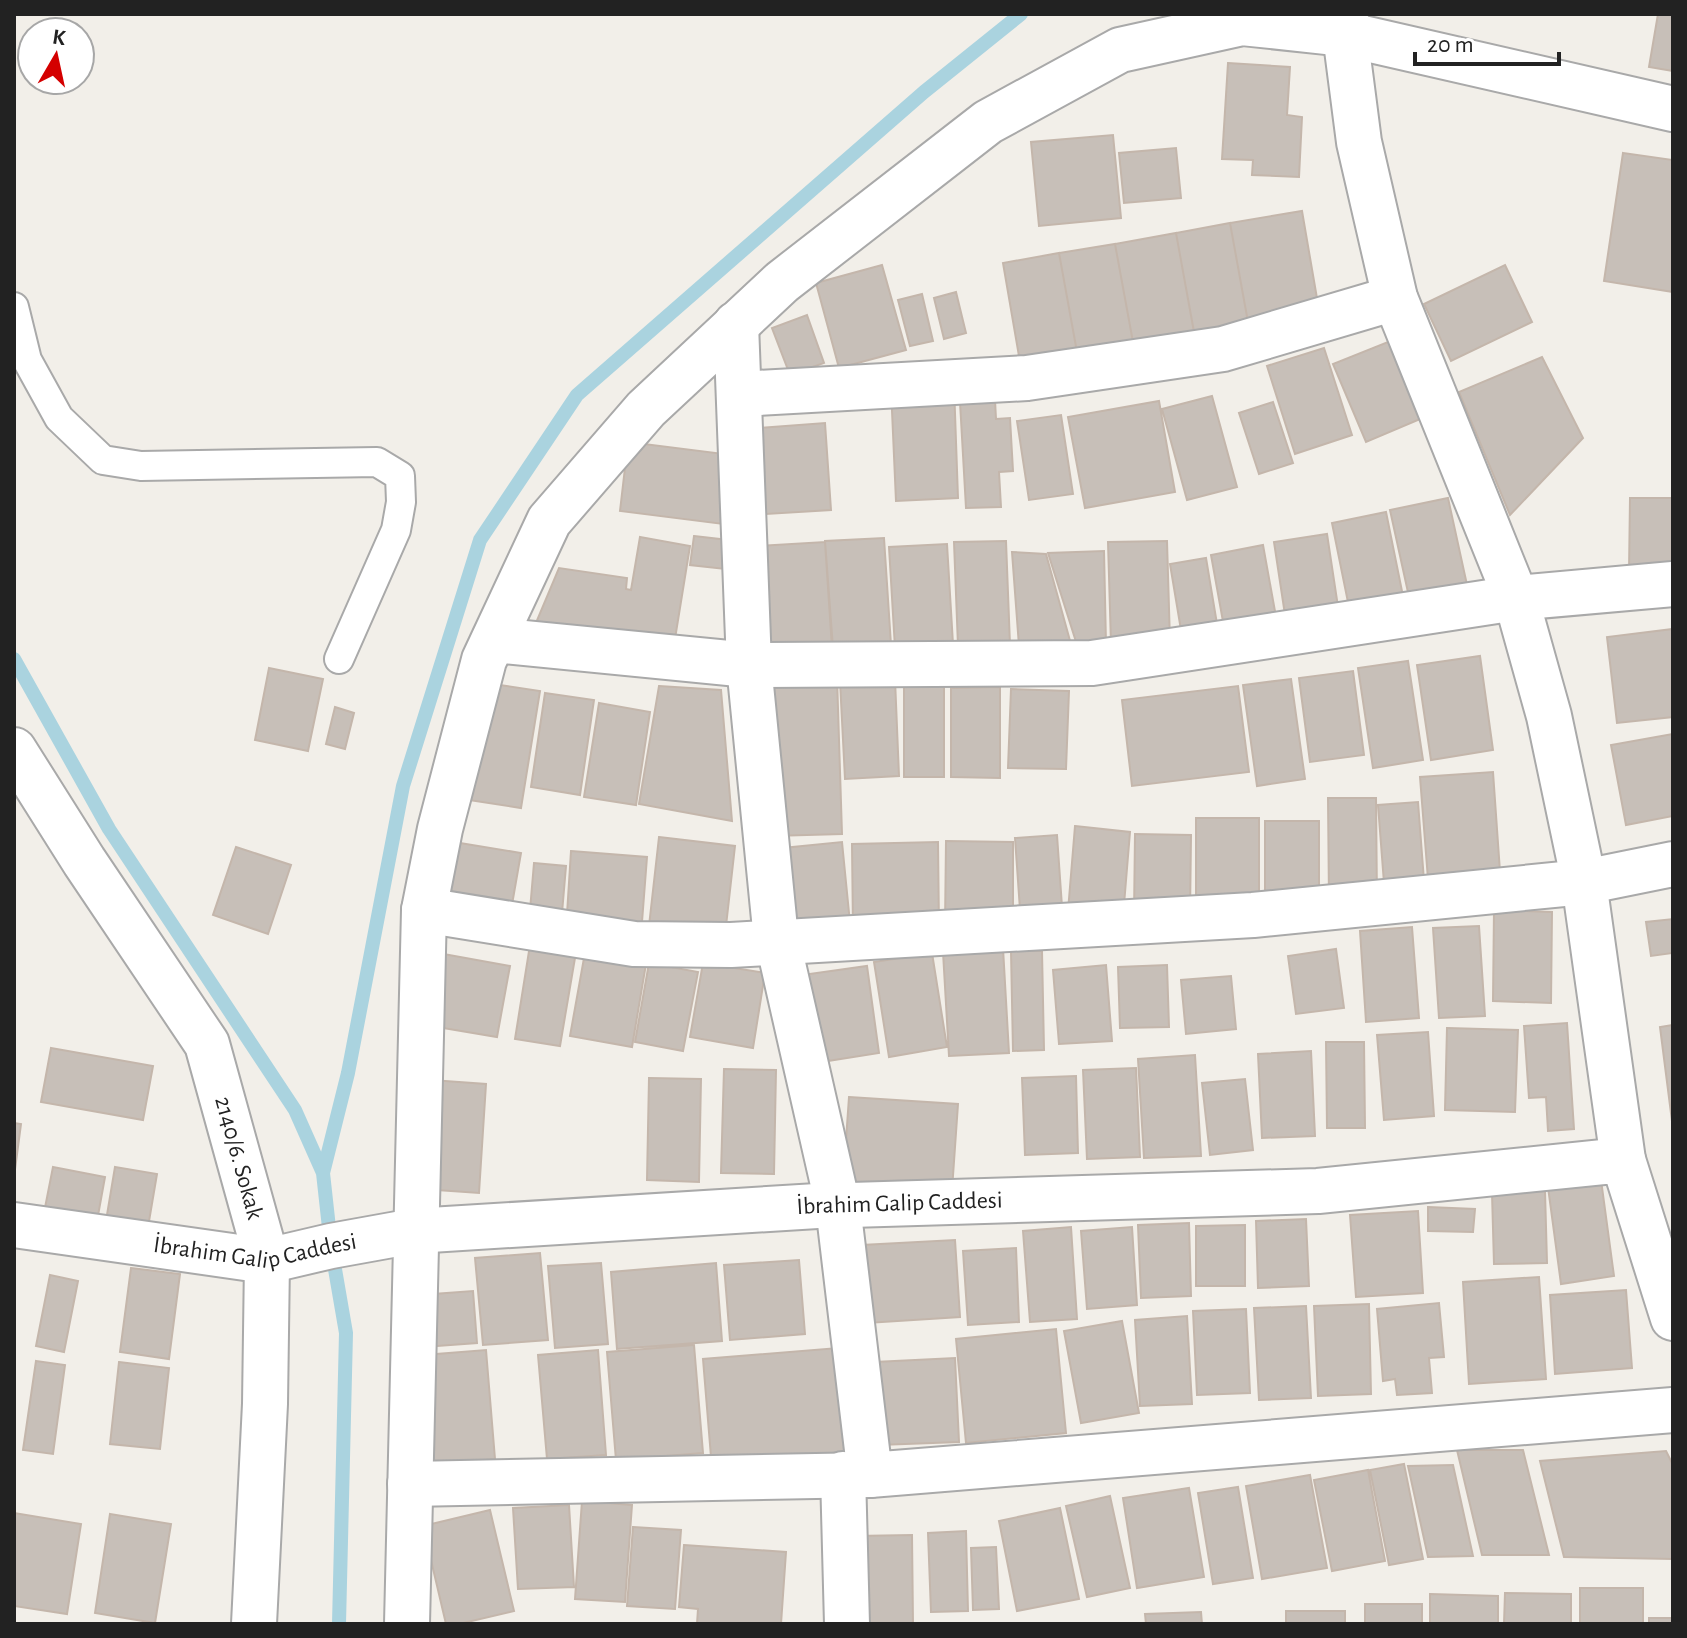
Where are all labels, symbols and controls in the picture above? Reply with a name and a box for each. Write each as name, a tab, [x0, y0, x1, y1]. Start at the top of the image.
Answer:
north arrow	[16, 16, 96, 96]
scale bar	[1415, 16, 1559, 66]
text: K	[51, 25, 68, 49]
text: 20 m	[1427, 33, 1474, 57]
street label: 2140/6. Sokak	[210, 1094, 267, 1222]
street label: İbrahim Galip Caddesi	[796, 1188, 1003, 1219]
street label: İbrahim Galip Caddesi	[152, 1230, 358, 1273]

